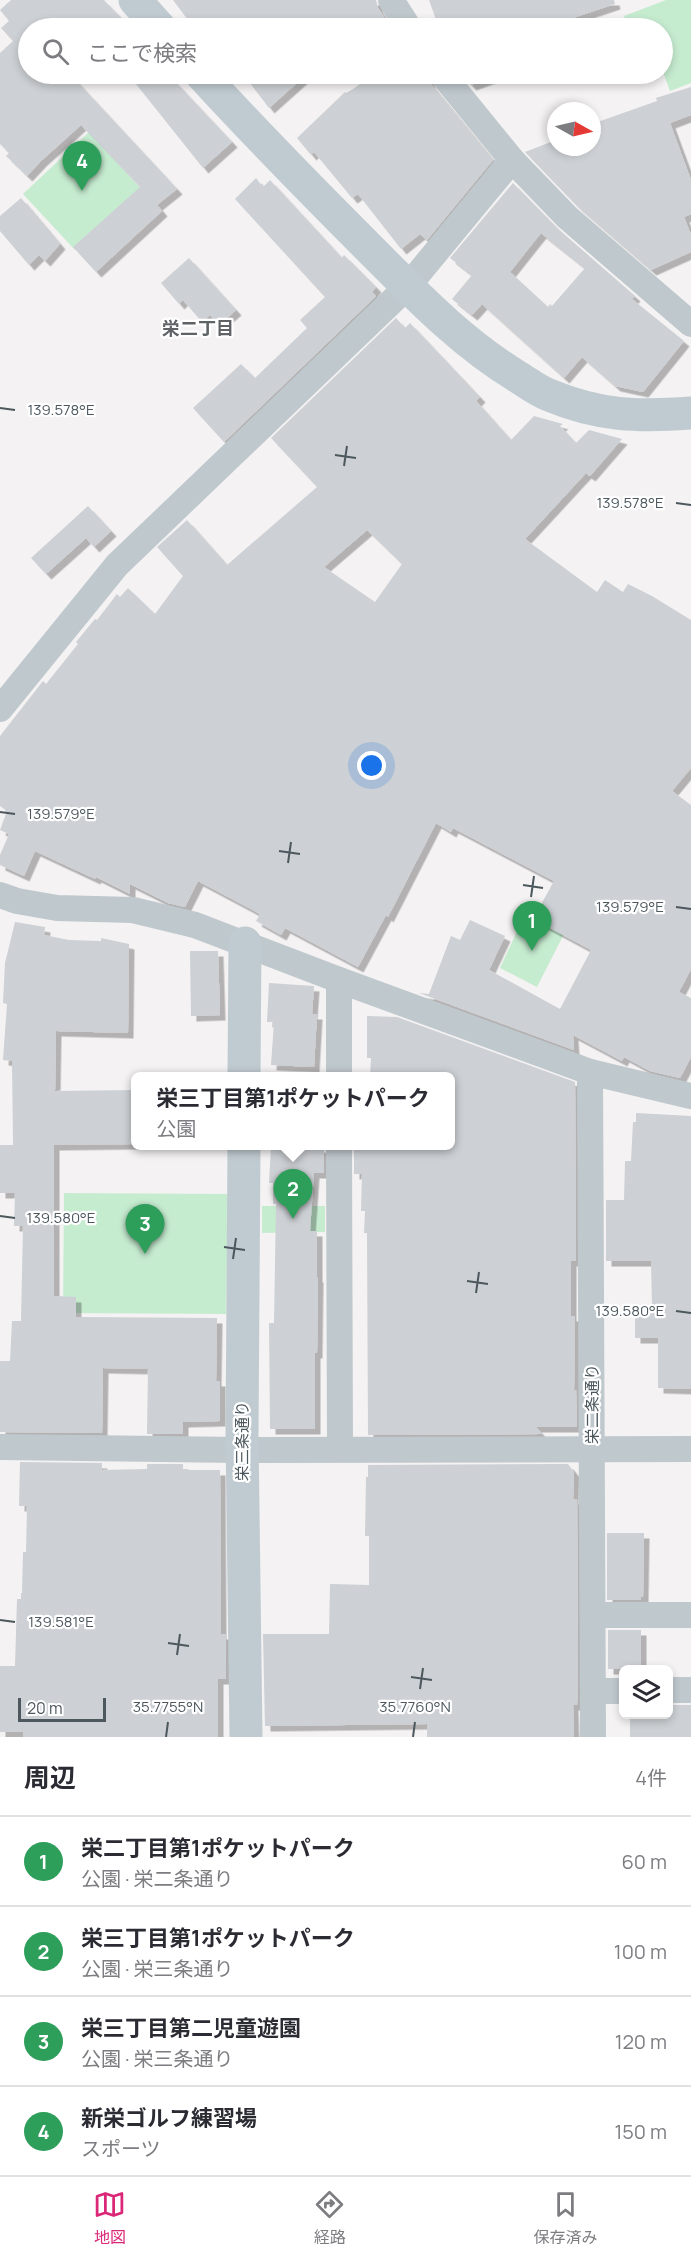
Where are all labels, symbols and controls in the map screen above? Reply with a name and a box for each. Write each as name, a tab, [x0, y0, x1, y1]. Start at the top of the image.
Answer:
search box	[18, 18, 673, 84]
icon: search	[39, 35, 72, 68]
text: ここで検索	[87, 38, 197, 68]
north arrow	[547, 102, 601, 156]
pin: 4	[62, 142, 101, 191]
district label: 栄二丁目	[162, 316, 234, 340]
text: 139.578°E	[27, 399, 95, 420]
text: 139.578°E	[596, 492, 664, 513]
your location	[357, 751, 386, 780]
text: 139.579°E	[27, 803, 95, 824]
text: 139.579°E	[596, 896, 664, 917]
pin: 1	[512, 902, 552, 951]
popup	[131, 1072, 455, 1150]
text: 栄三丁目第1ポケットパーク	[156, 1083, 430, 1113]
text: 公園	[156, 1115, 196, 1142]
pin: 2	[274, 1170, 312, 1219]
pin: 3	[126, 1204, 164, 1254]
text: 139.580°E	[27, 1207, 95, 1228]
text: 139.580°E	[596, 1300, 664, 1321]
street label: 栄二条通り	[581, 1364, 603, 1444]
street label: 栄三条通り	[231, 1401, 253, 1481]
text: 139.581°E	[28, 1611, 94, 1632]
map controls	[619, 1665, 673, 1719]
button: layers	[619, 1665, 673, 1719]
scale bar	[18, 1695, 106, 1722]
text: 35.7755°N	[133, 1696, 203, 1717]
text: 35.7760°N	[379, 1696, 451, 1717]
text: 20 m	[27, 1697, 63, 1719]
text: 周辺	[24, 1759, 76, 1795]
text: 4件	[635, 1764, 667, 1791]
text: 栄二丁目第1ポケットパーク	[81, 1833, 355, 1863]
text: 1	[39, 1848, 48, 1875]
text: 60 m	[621, 1848, 667, 1875]
text: 公園 · 栄二条通り	[81, 1865, 234, 1892]
text: 栄三丁目第1ポケットパーク	[81, 1923, 355, 1953]
text: 2	[38, 1938, 49, 1965]
text: 100 m	[614, 1938, 667, 1965]
text: 公園 · 栄三条通り	[81, 1955, 234, 1982]
text: 栄三丁目第二児童遊園	[81, 2013, 301, 2043]
text: 3	[38, 2028, 49, 2055]
text: 120 m	[615, 2028, 667, 2055]
text: 公園 · 栄三条通り	[81, 2045, 234, 2072]
text: 新栄ゴルフ練習場	[81, 2103, 257, 2133]
text: 4	[37, 2118, 50, 2145]
text: 150 m	[614, 2118, 667, 2145]
text: スポーツ	[81, 2135, 161, 2162]
tab: 地図	[93, 2188, 126, 2248]
tab: 経路	[313, 2188, 346, 2248]
tab: 保存済み	[533, 2188, 597, 2248]

